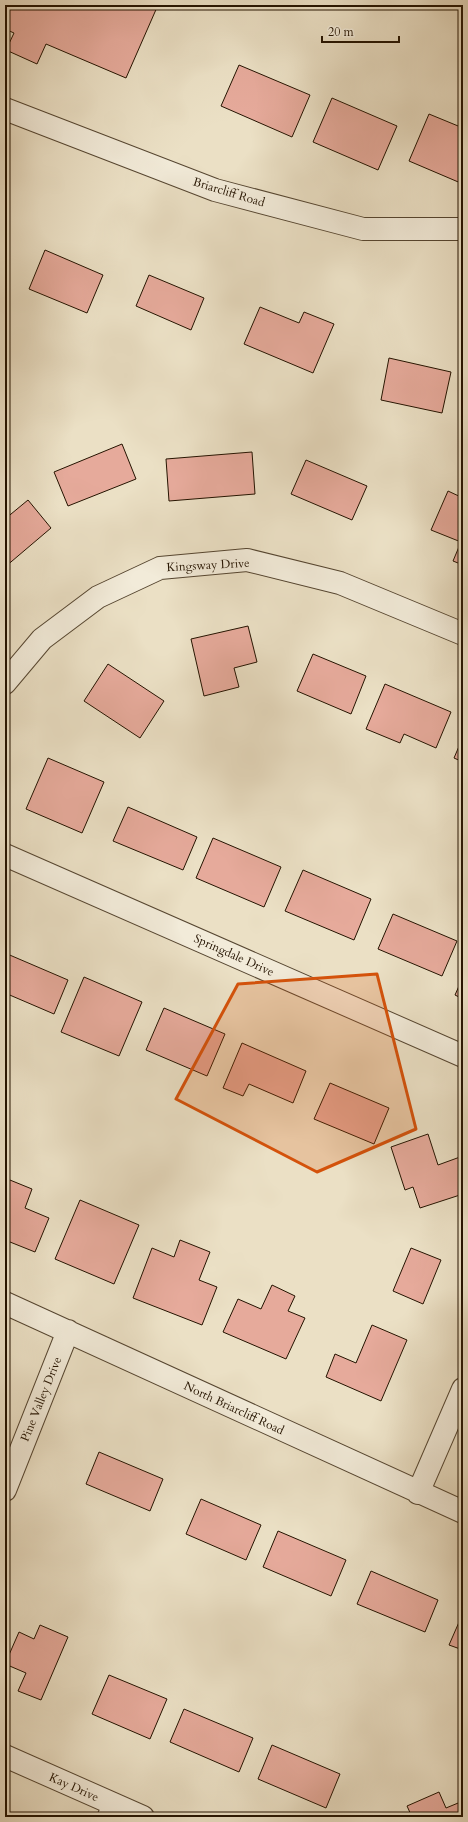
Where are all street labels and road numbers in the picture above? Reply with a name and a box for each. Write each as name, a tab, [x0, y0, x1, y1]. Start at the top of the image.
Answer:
street label: Briarcliff Road	[191, 174, 267, 211]
street label: Kingsway Drive	[166, 555, 250, 575]
street label: Springdale Drive	[191, 930, 277, 980]
street label: Pine Valley Drive	[17, 1354, 65, 1444]
street label: North Briarcliff Road	[181, 1378, 287, 1439]
street label: Kay Drive	[47, 1769, 101, 1805]

